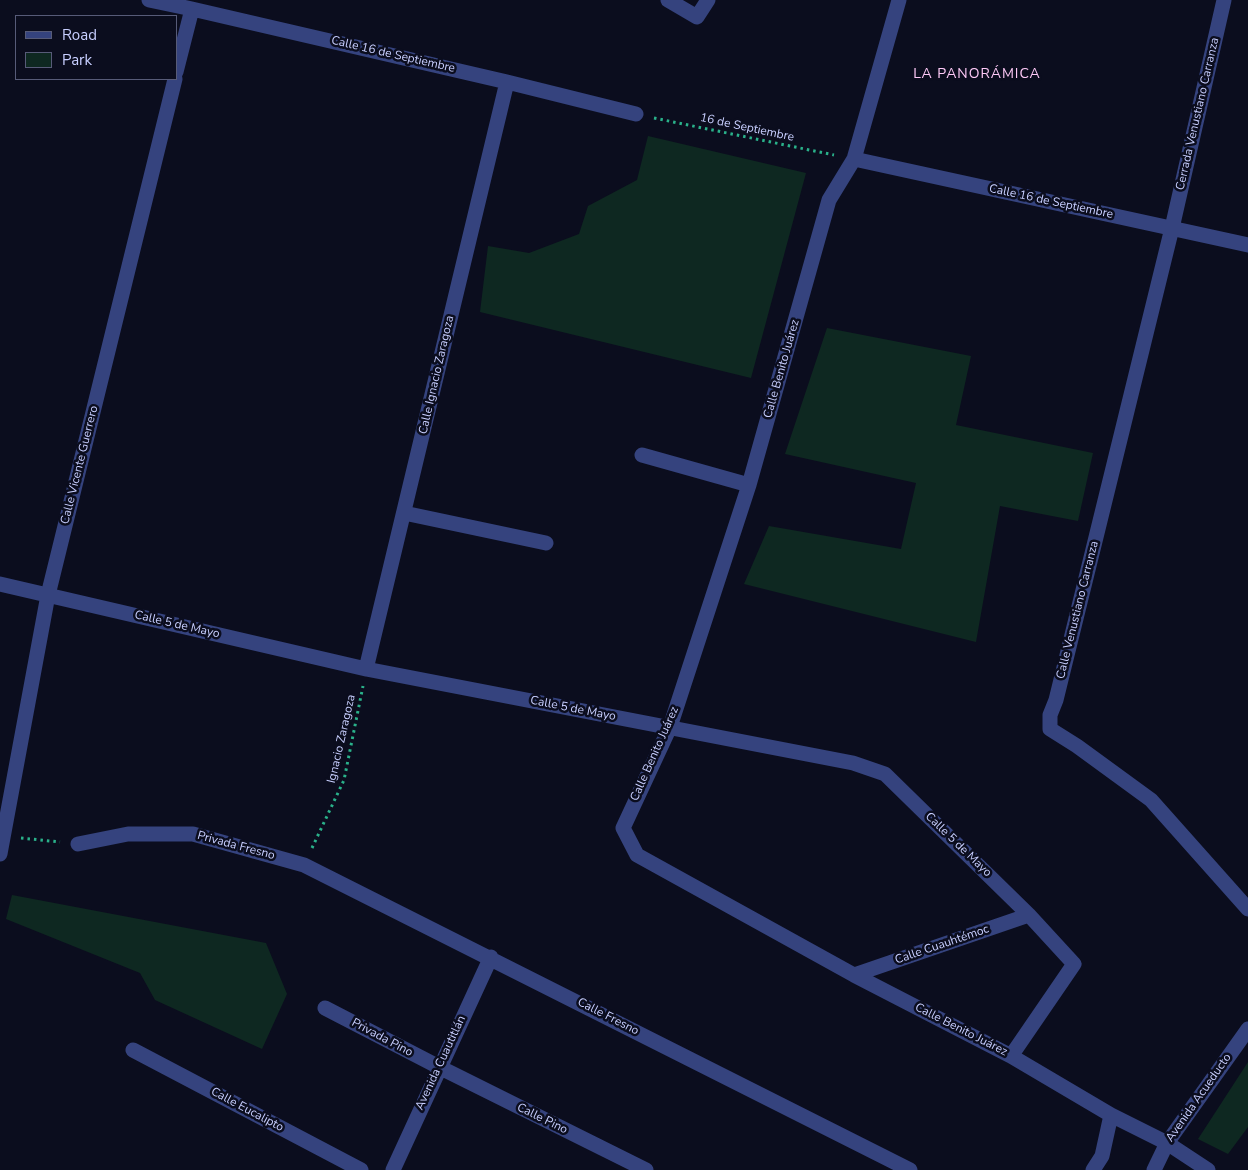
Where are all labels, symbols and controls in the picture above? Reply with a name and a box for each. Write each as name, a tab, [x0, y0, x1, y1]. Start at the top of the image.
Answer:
legend	[15, 15, 178, 80]
text: Road	[62, 25, 97, 45]
street label: Calle 16 de Septiembre	[330, 34, 456, 76]
street label: Cerrada Venustiano Carranza	[1173, 36, 1223, 192]
text: Park	[62, 50, 92, 70]
district label: LA PANORÁMICA	[912, 67, 1042, 83]
street label: 16 de Septiembre	[699, 111, 795, 145]
street label: Calle 16 de Septiembre	[988, 182, 1114, 222]
street label: Calle Ignacio Zaragoza	[416, 314, 458, 436]
street label: Calle Benito Juárez	[761, 318, 803, 420]
street label: Calle Vicente Guerrero	[58, 404, 102, 526]
street label: Calle Venustiano Carranza	[1054, 540, 1102, 680]
street label: Calle 5 de Mayo	[133, 608, 221, 642]
street label: Ignacio Zaragoza	[325, 693, 359, 785]
street label: Calle 5 de Mayo	[529, 694, 617, 724]
street label: Calle Benito Juárez	[628, 705, 682, 803]
street label: Calle 5 de Mayo	[922, 810, 994, 880]
street label: Privada Fresno	[196, 829, 276, 863]
street label: Calle Cuauhtémoc	[893, 922, 991, 968]
street label: Calle Fresno	[575, 995, 641, 1039]
street label: Calle Benito Juárez	[912, 1000, 1010, 1060]
street label: Avenida Cuautitlán	[413, 1013, 469, 1113]
street label: Privada Pino	[349, 1016, 415, 1060]
street label: Avenida Acueducto	[1163, 1051, 1235, 1145]
street label: Calle Eucalipto	[208, 1085, 286, 1135]
street label: Calle Pino	[514, 1101, 570, 1137]

